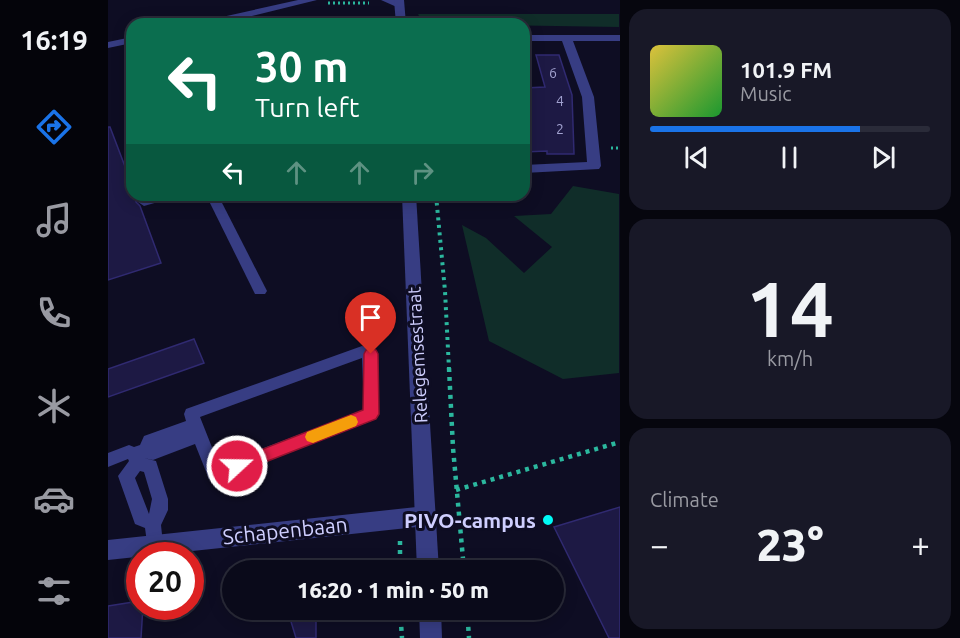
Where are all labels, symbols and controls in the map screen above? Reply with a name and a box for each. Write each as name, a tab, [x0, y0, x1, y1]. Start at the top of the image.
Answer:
text: 16:19	[20, 25, 88, 55]
icon: left	[156, 42, 234, 120]
text: 30 m	[255, 43, 349, 90]
text: 101.9 FM	[740, 57, 832, 82]
house number: 6	[549, 65, 557, 81]
text: Music	[740, 82, 792, 105]
text: Turn left	[255, 92, 359, 122]
house number: 4	[556, 93, 564, 109]
icon: directions	[33, 106, 75, 148]
house number: 2	[556, 121, 564, 137]
icon: previous	[680, 141, 713, 174]
icon: pause	[773, 141, 806, 174]
icon: next	[867, 141, 900, 174]
icon: left	[217, 156, 250, 189]
icon: ahead	[280, 156, 313, 189]
icon: ahead	[343, 156, 376, 189]
icon: right	[406, 156, 439, 189]
icon: music	[33, 199, 75, 241]
text: 14	[746, 264, 834, 352]
street label: Relegemsestraat	[403, 286, 431, 424]
icon: phone	[33, 292, 75, 334]
pin	[345, 292, 396, 354]
icon: arrive	[354, 301, 387, 334]
text: km/h	[767, 347, 813, 370]
icon: climate	[33, 385, 75, 427]
position arrow	[205, 434, 269, 498]
icon: car	[33, 478, 75, 520]
text: Climate	[650, 488, 719, 511]
place label: PIVO-campus	[404, 508, 536, 532]
street label: Schapenbaan	[221, 512, 349, 548]
marker: PIVO-campus	[541, 513, 555, 527]
text: 23°	[756, 519, 824, 570]
text: −	[650, 526, 669, 563]
text: +	[911, 526, 930, 563]
speed limit sign: 20	[126, 542, 204, 620]
icon: filters	[33, 570, 75, 612]
text: 16:20 · 1 min · 50 m	[297, 577, 489, 602]

